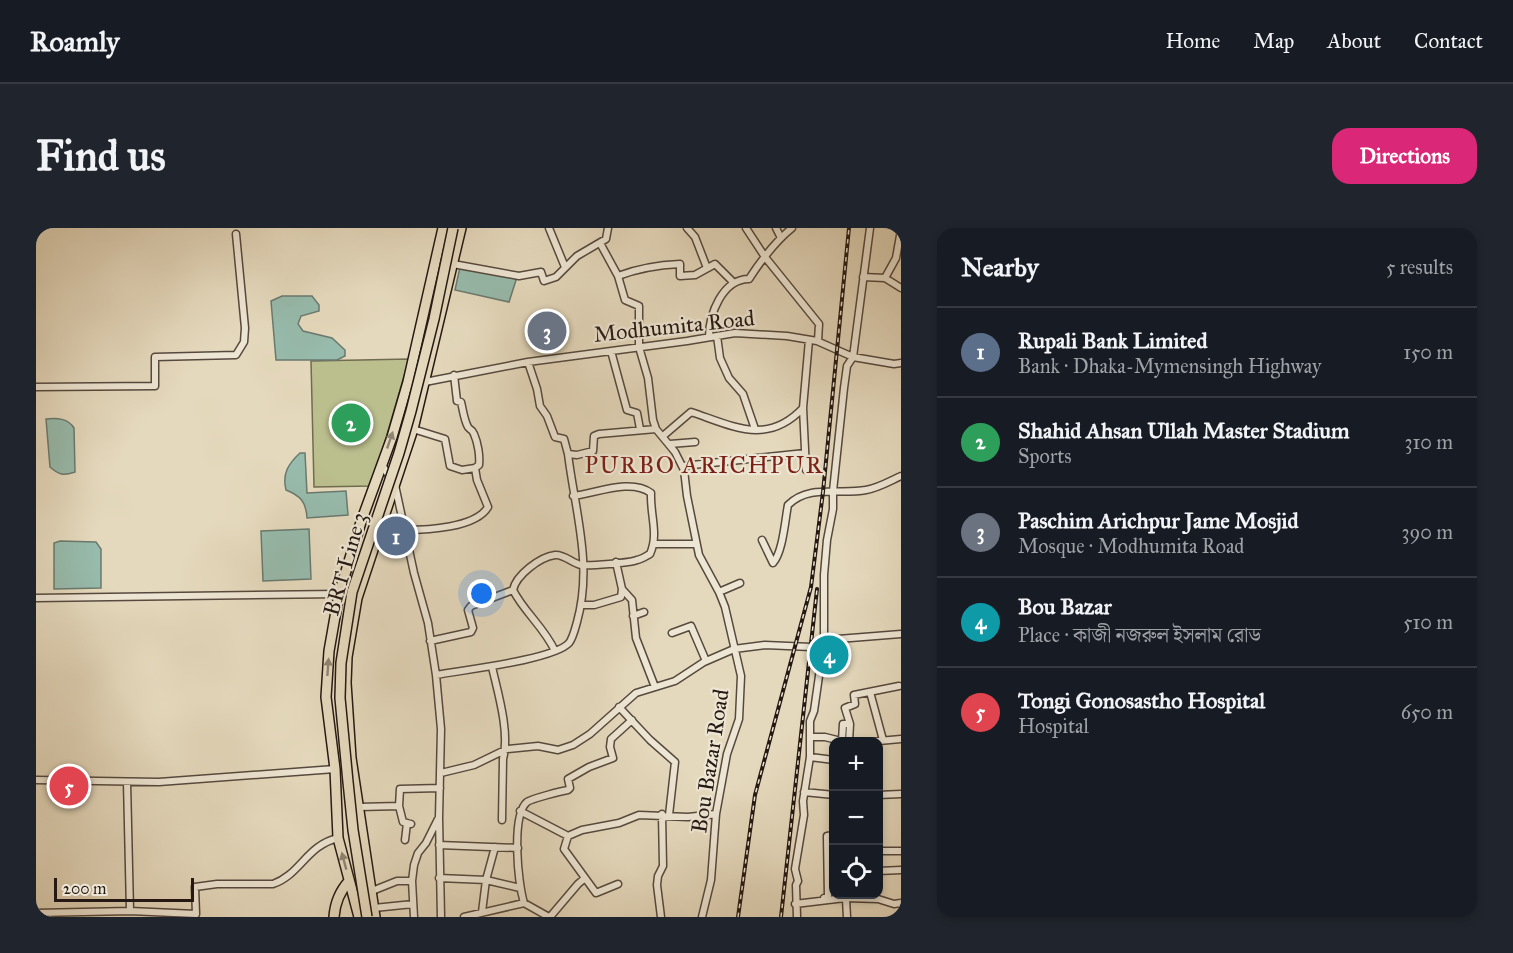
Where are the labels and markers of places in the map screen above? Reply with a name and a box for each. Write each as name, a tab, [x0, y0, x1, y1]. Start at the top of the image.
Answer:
pin: 3	[528, 308, 566, 354]
pin: 2	[332, 400, 370, 446]
pin: 1	[376, 514, 416, 558]
pin: 4	[810, 632, 848, 678]
pin: 5	[50, 764, 88, 808]

